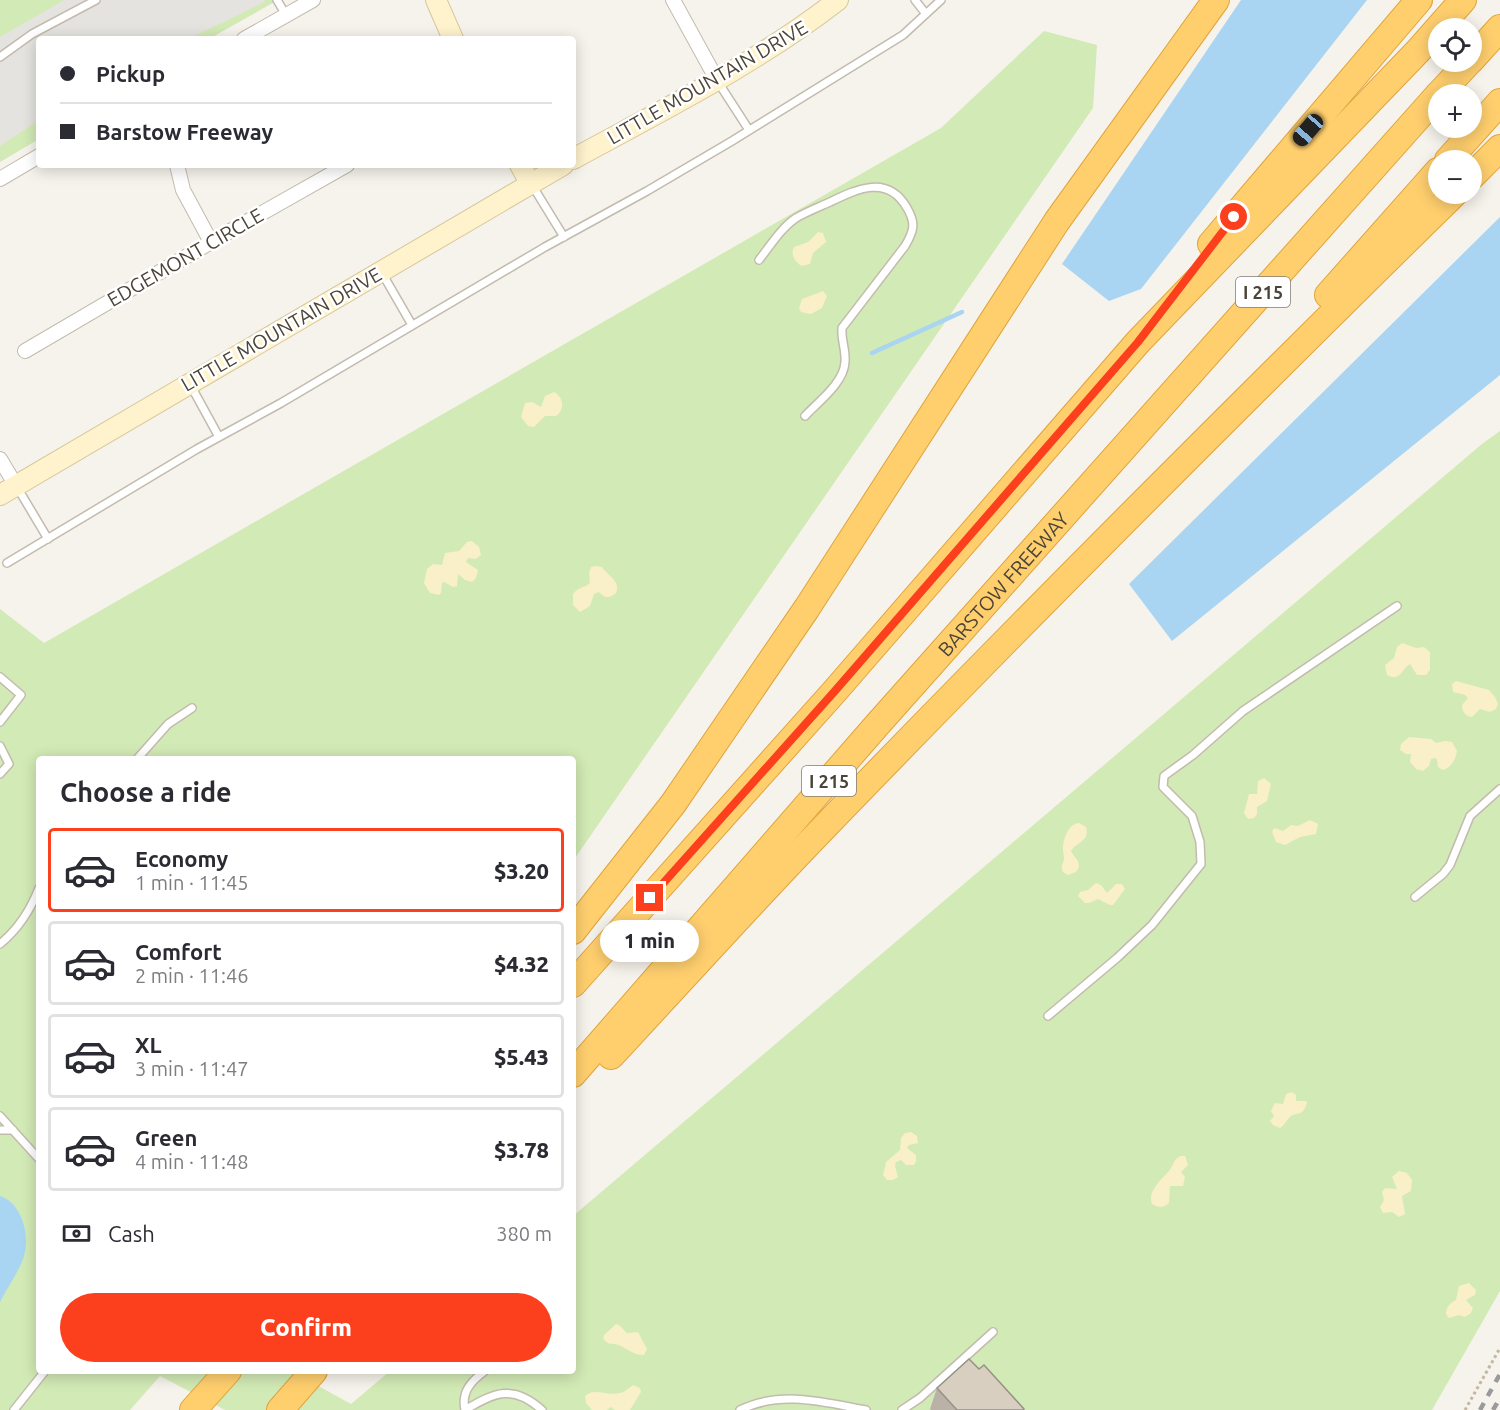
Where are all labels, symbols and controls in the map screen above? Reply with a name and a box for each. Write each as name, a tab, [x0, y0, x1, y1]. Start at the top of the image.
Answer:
street label: LITTLE MOUNTAIN DRIVE	[603, 15, 811, 149]
map controls	[1428, 18, 1482, 204]
button: locate	[1428, 18, 1482, 72]
text: Pickup	[96, 61, 165, 86]
button: +	[1428, 84, 1482, 138]
car	[1289, 111, 1327, 149]
text: Barstow Freeway	[96, 119, 273, 144]
button: −	[1428, 150, 1482, 204]
street label: EDGEMONT CIRCLE	[103, 203, 267, 311]
route start	[1220, 203, 1247, 230]
street label: LITTLE MOUNTAIN DRIVE	[177, 262, 385, 396]
road number: I 215	[1236, 277, 1290, 307]
street label: BARSTOW FREEWAY	[933, 507, 1073, 660]
road number: I 215	[802, 766, 856, 796]
text: Choose a ride	[60, 777, 232, 807]
icon: car	[63, 843, 117, 897]
text: Economy	[135, 846, 228, 871]
text: $3.20	[494, 858, 549, 883]
text: 1 min · 11:45	[135, 871, 249, 894]
route end	[636, 884, 663, 911]
callout: 1 min	[600, 919, 700, 961]
text: 1 min	[624, 929, 675, 952]
icon: car	[63, 936, 117, 990]
text: Comfort	[135, 939, 222, 964]
text: $4.32	[494, 951, 549, 976]
text: 2 min · 11:46	[135, 964, 249, 987]
icon: car	[63, 1029, 117, 1083]
text: XL	[135, 1032, 162, 1057]
text: $5.43	[494, 1044, 549, 1069]
text: 3 min · 11:47	[135, 1057, 249, 1080]
icon: car	[63, 1122, 117, 1176]
text: Green	[135, 1125, 197, 1150]
text: $3.78	[494, 1137, 549, 1162]
text: 4 min · 11:48	[135, 1150, 249, 1173]
icon: cash	[60, 1217, 93, 1250]
text: Cash	[108, 1221, 155, 1246]
text: 380 m	[496, 1222, 552, 1245]
button: Confirm	[60, 1293, 552, 1362]

